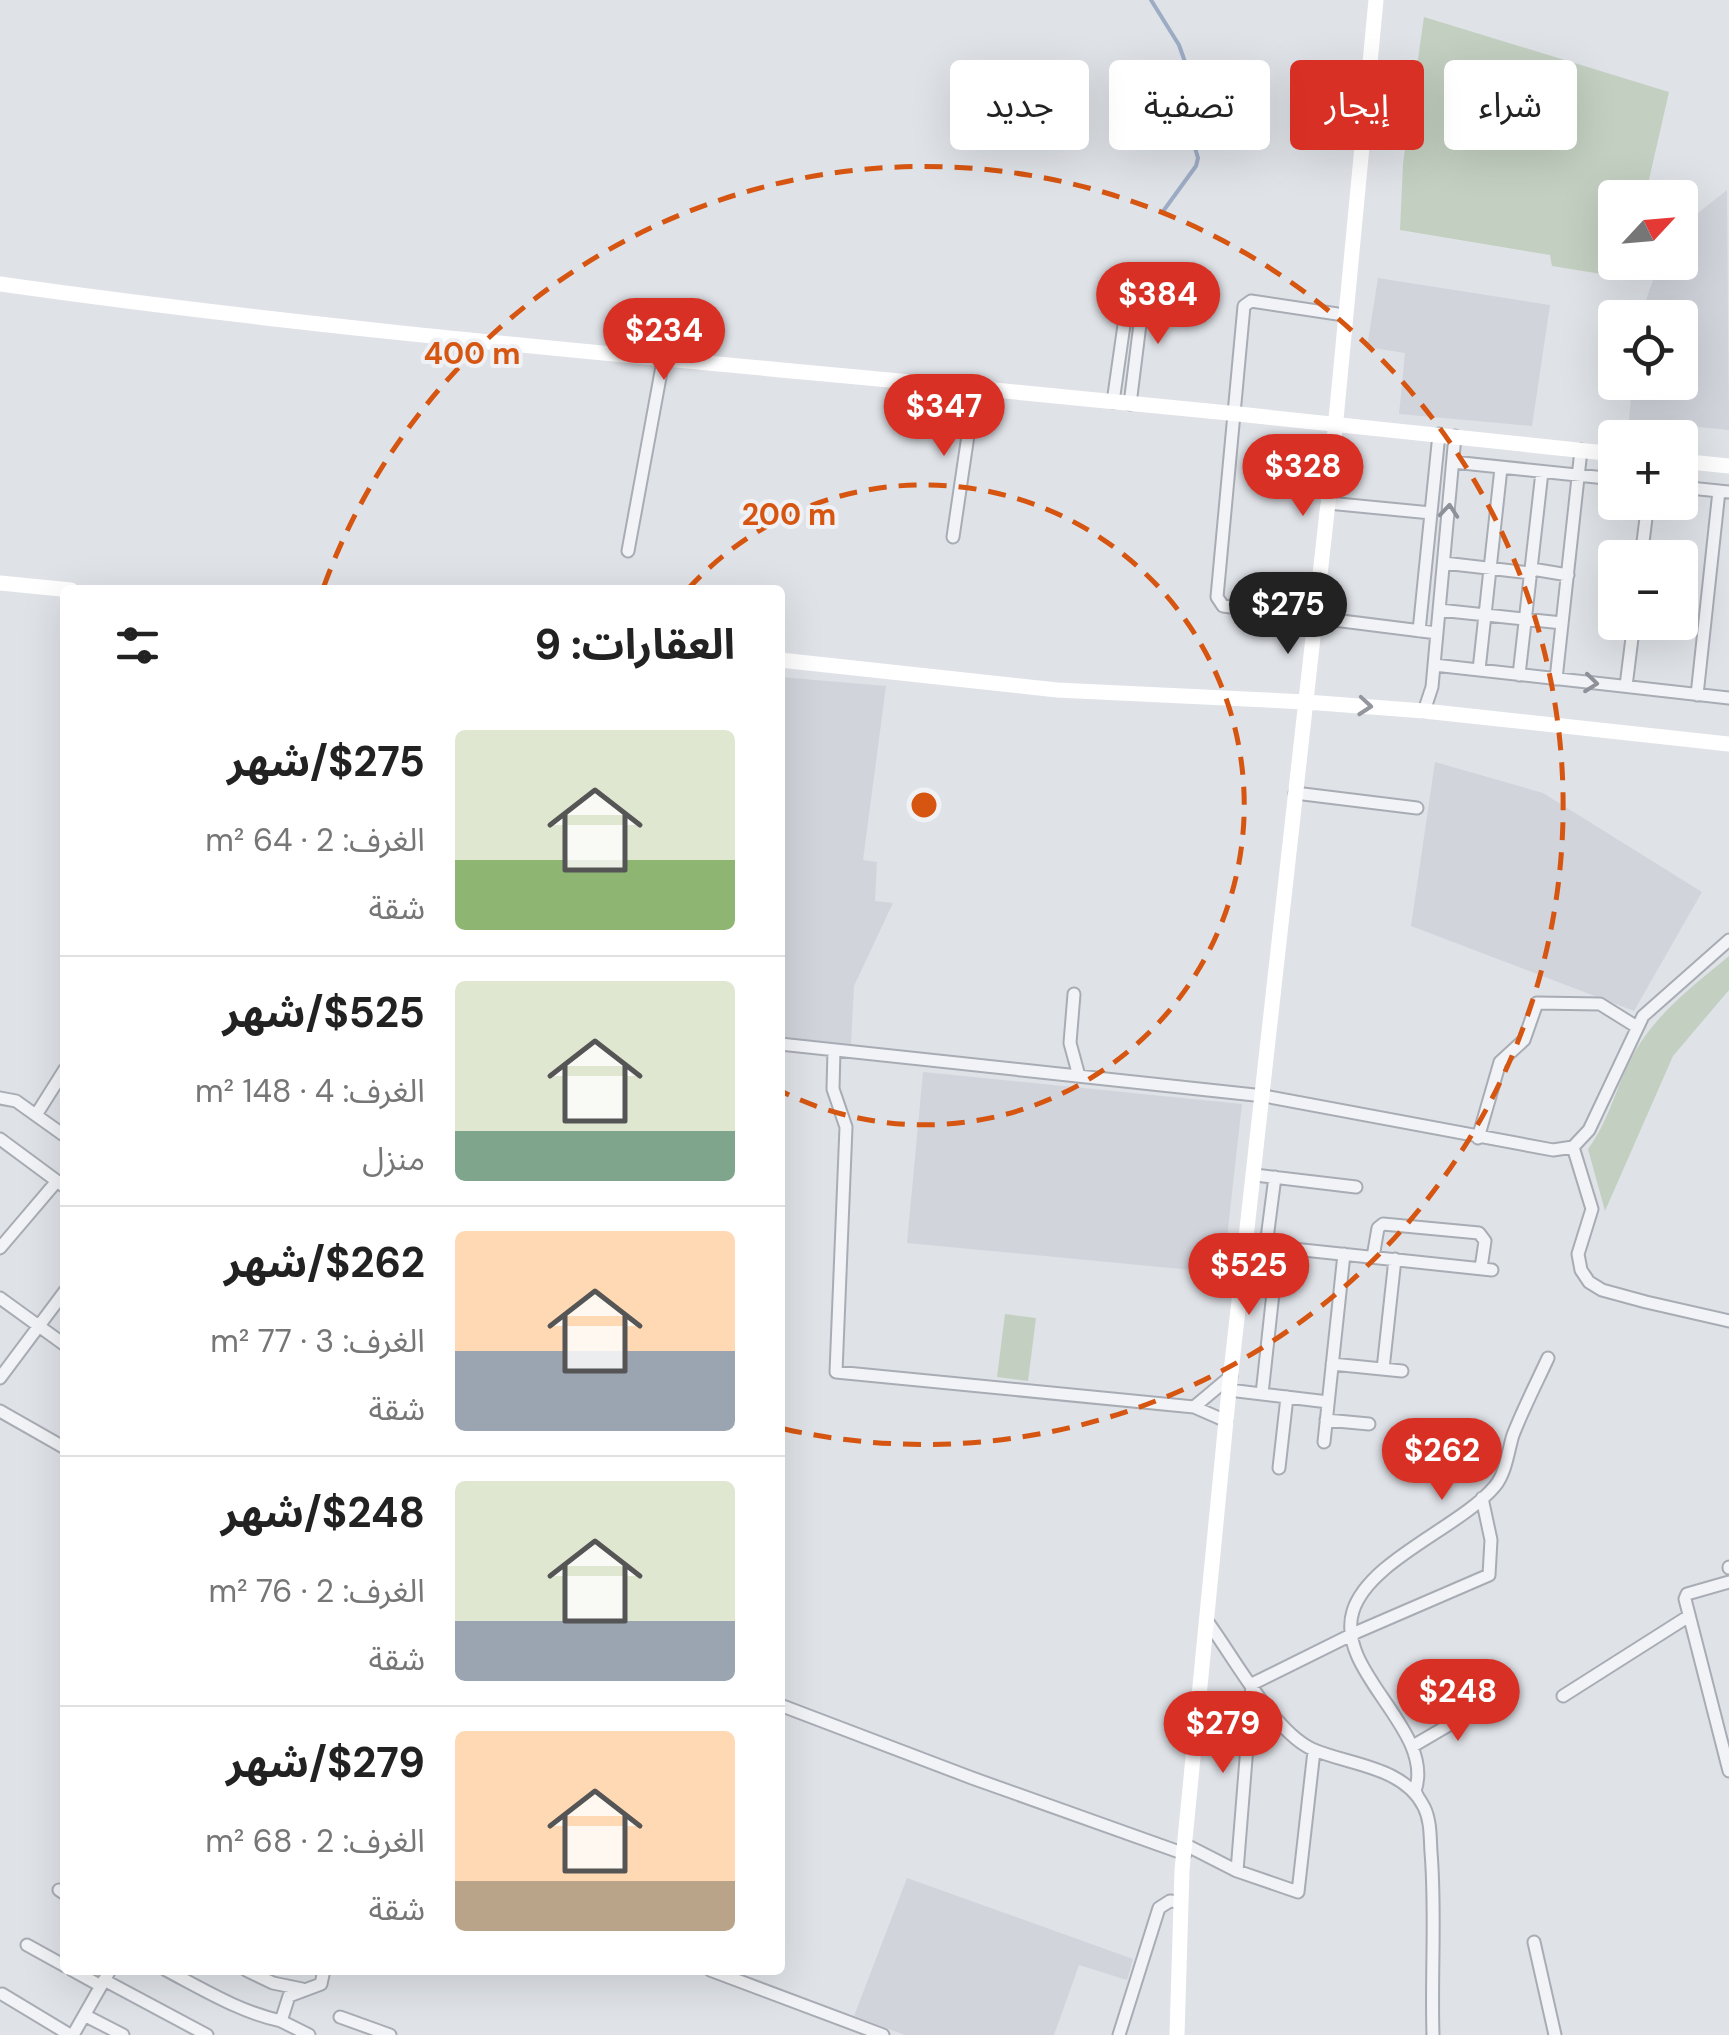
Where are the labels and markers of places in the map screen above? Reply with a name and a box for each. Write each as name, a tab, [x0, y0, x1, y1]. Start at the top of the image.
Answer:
pin: $384	[1099, 262, 1217, 347]
pin: $234	[605, 298, 723, 383]
pin: $347	[885, 374, 1003, 459]
pin: $328	[1244, 434, 1362, 519]
pin: $275	[1229, 572, 1347, 657]
centre of rings	[906, 787, 942, 823]
pin: $525	[1190, 1233, 1308, 1318]
pin: $262	[1383, 1418, 1501, 1503]
pin: $248	[1399, 1659, 1517, 1744]
pin: $279	[1164, 1691, 1282, 1776]

